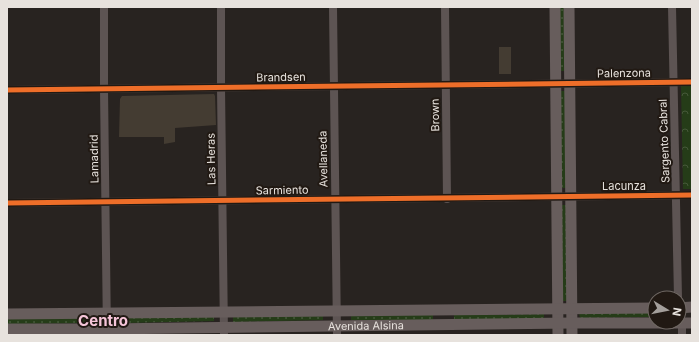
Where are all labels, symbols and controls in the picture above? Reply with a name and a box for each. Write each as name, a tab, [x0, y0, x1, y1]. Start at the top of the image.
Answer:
street label: Palenzona	[597, 66, 651, 80]
street label: Brandsen	[256, 70, 306, 84]
street label: Brown	[428, 98, 442, 132]
street label: Sargento Cabral	[656, 99, 672, 183]
street label: Avellaneda	[316, 131, 330, 187]
street label: Las Heras	[204, 133, 218, 185]
street label: Lamadrid	[87, 135, 101, 183]
street label: Lacunza	[602, 179, 646, 193]
street label: Sarmiento	[255, 183, 309, 197]
north arrow	[647, 290, 687, 330]
text: N	[669, 306, 684, 317]
district label: Centro	[78, 311, 128, 330]
street label: Avenida Alsina	[328, 318, 404, 333]

